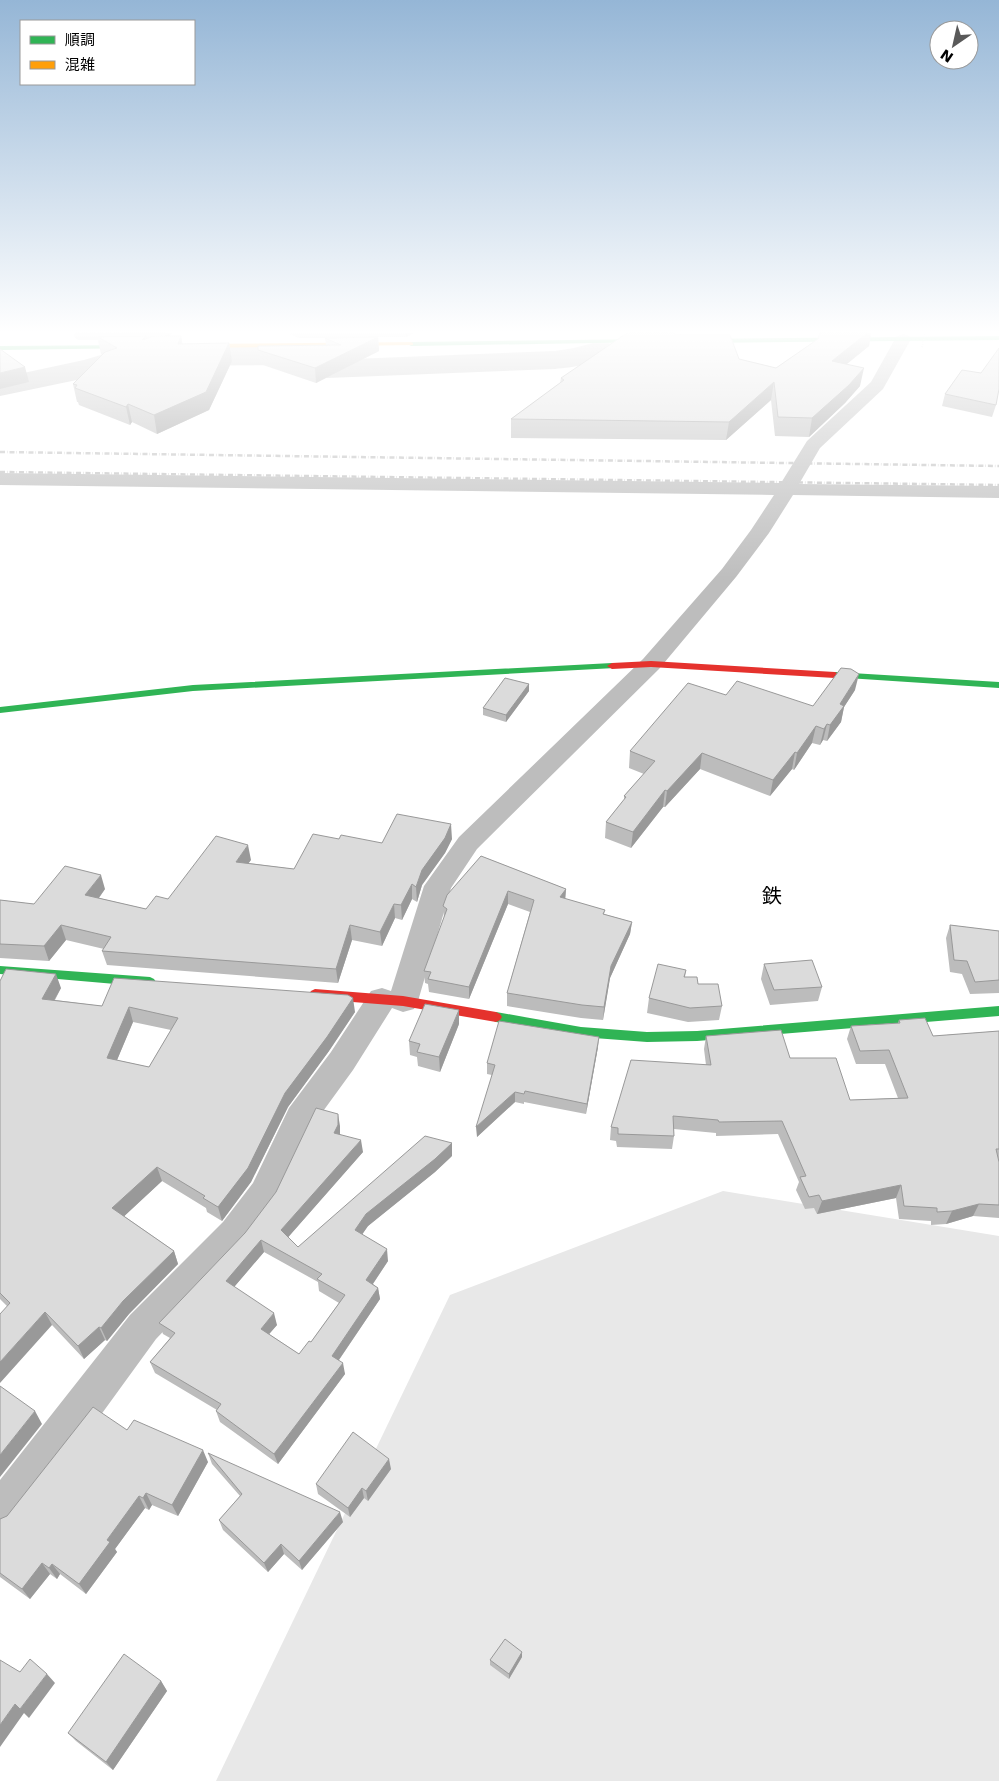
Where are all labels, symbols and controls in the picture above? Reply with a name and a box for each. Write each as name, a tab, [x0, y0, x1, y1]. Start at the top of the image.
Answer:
legend	[20, 20, 195, 85]
north arrow	[929, 20, 979, 70]
text: 順調	[65, 31, 95, 49]
text: N	[937, 46, 956, 66]
text: 混雑	[65, 56, 95, 74]
district label: 鉄	[762, 884, 782, 908]

